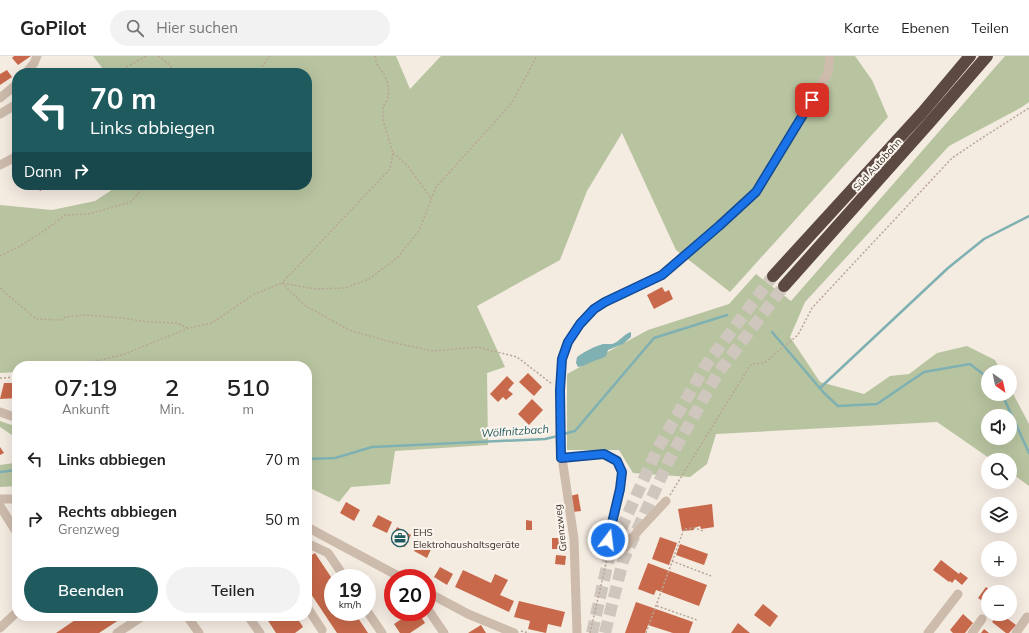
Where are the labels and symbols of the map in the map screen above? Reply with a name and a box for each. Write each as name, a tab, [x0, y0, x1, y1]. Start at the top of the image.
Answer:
pin	[795, 83, 829, 117]
street label: Süd Autobahn	[850, 135, 905, 193]
north arrow	[981, 365, 1017, 401]
water label: Wölfnitzbach	[481, 422, 549, 440]
street label: Grenzweg	[551, 504, 570, 552]
position arrow	[587, 519, 629, 561]
place label: EHS Elektrohaushaltsgeräte	[413, 526, 520, 551]
office icon: EHS Elektrohaushaltsgeräte	[390, 528, 410, 548]
speed limit sign: 20	[384, 569, 436, 621]

